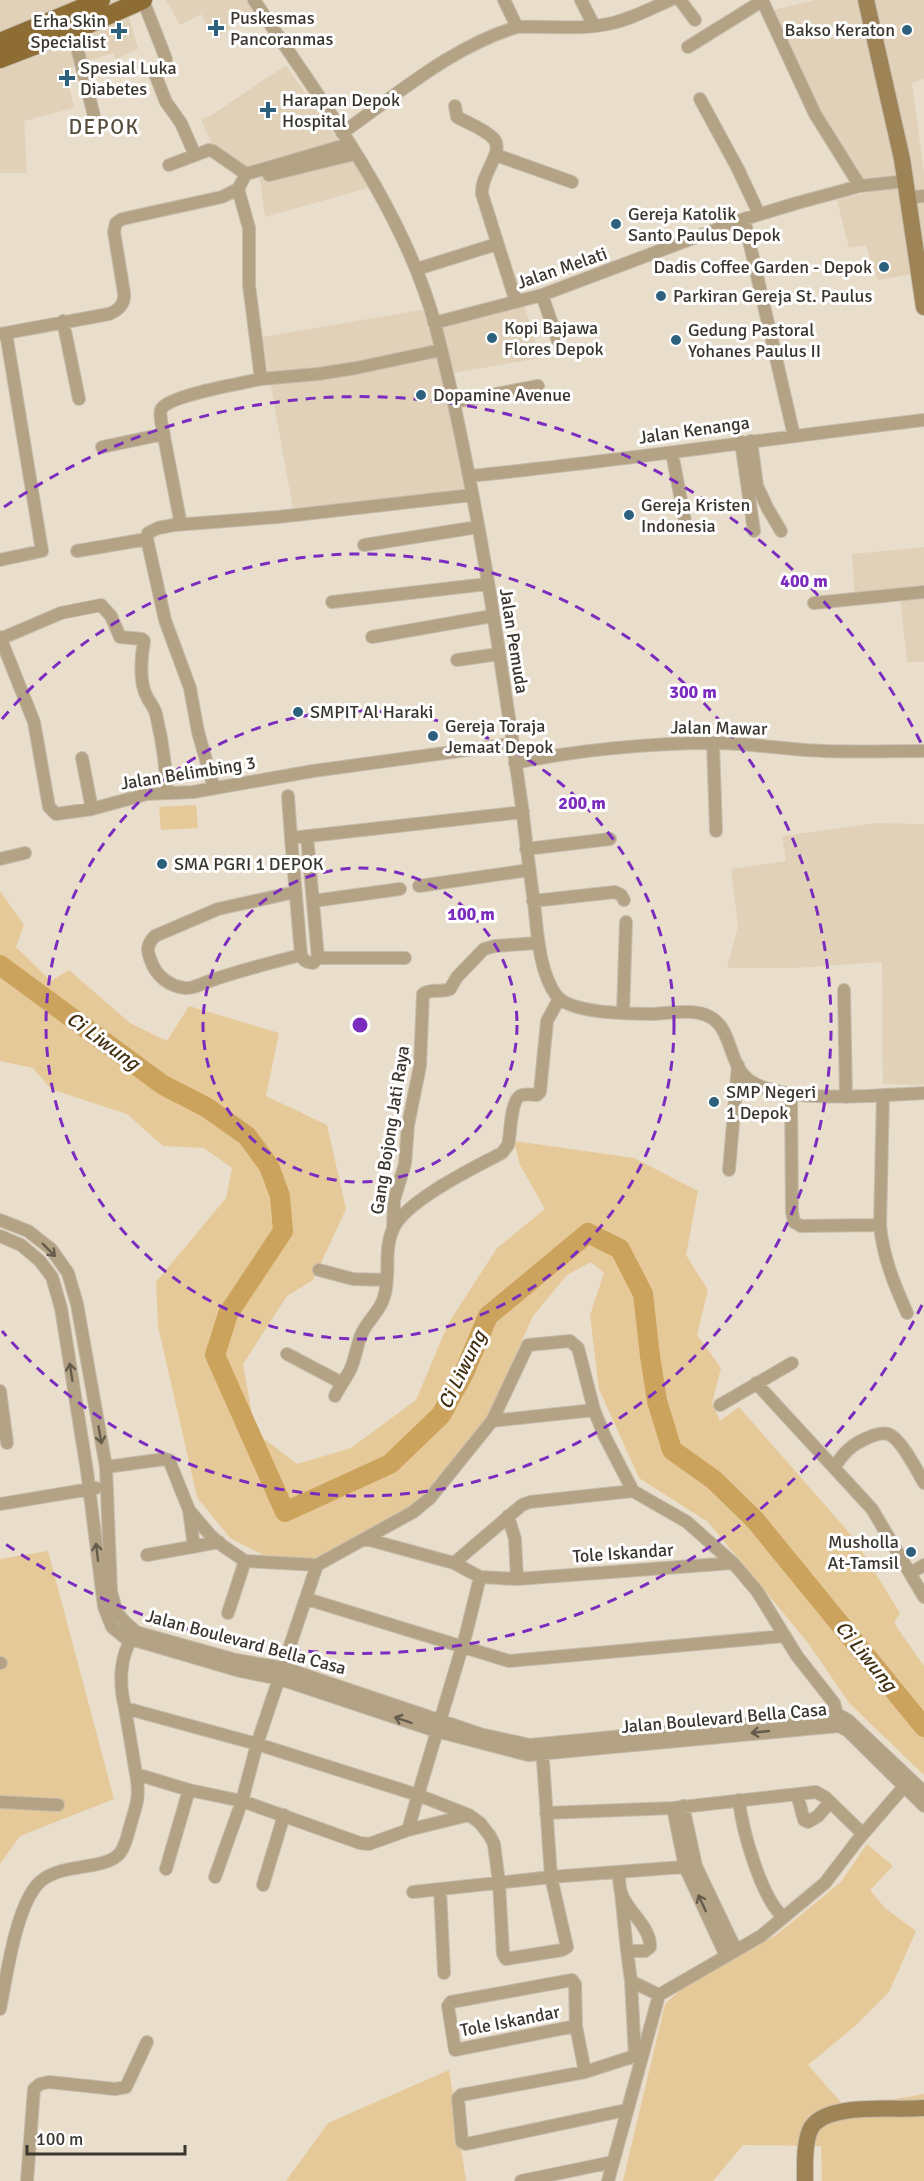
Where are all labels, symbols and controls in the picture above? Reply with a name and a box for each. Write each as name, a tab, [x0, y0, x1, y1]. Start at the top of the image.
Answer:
place label: Puskesmas Pancoranmas	[230, 7, 333, 50]
place label: Erha Skin Specialist	[31, 10, 106, 53]
marker: Puskesmas Pancoranmas	[207, 19, 225, 37]
place label: Bakso Keraton	[785, 19, 895, 41]
marker: Erha Skin Specialist	[110, 22, 128, 40]
marker: Bakso Keraton	[900, 23, 914, 37]
place label: Spesial Luka Diabetes	[80, 57, 177, 100]
marker: Spesial Luka Diabetes	[58, 69, 76, 87]
place label: Harapan Depok Hospital	[282, 89, 400, 132]
marker: Harapan Depok Hospital	[259, 101, 277, 119]
district label: DEPOK	[68, 114, 140, 140]
place label: Gereja Katolik Santo Paulus Depok	[628, 203, 781, 246]
marker: Gereja Katolik Santo Paulus Depok	[609, 217, 623, 231]
street label: Jalan Melati	[514, 242, 610, 294]
place label: Dadis Coffee Garden - Depok	[654, 256, 872, 278]
marker: Dadis Coffee Garden - Depok	[877, 260, 891, 274]
place label: Parkiran Gereja St. Paulus	[673, 285, 872, 307]
marker: Parkiran Gereja St. Paulus	[654, 289, 668, 303]
place label: Kopi Bajawa Flores Depok	[504, 317, 604, 360]
place label: Gedung Pastoral Yohanes Paulus II	[688, 319, 821, 362]
marker: Kopi Bajawa Flores Depok	[485, 331, 499, 345]
marker: Gedung Pastoral Yohanes Paulus II	[669, 333, 683, 347]
place label: Dopamine Avenue	[433, 384, 571, 406]
marker: Dopamine Avenue	[414, 388, 428, 402]
street label: Jalan Kenanga	[637, 411, 751, 449]
place label: Gereja Kristen Indonesia	[641, 494, 750, 537]
marker: Gereja Kristen Indonesia	[622, 508, 636, 522]
text: 400 m	[780, 570, 828, 592]
street label: Jalan Pemuda	[495, 587, 533, 695]
text: 300 m	[669, 681, 717, 703]
place label: SMPIT Al Haraki	[310, 701, 433, 723]
marker: SMPIT Al Haraki	[291, 705, 305, 719]
place label: Gereja Toraja Jemaat Depok	[445, 715, 553, 758]
street label: Jalan Mawar	[670, 716, 768, 740]
marker: Gereja Toraja Jemaat Depok	[426, 729, 440, 743]
street label: Jalan Belimbing 3	[119, 751, 257, 795]
text: 200 m	[558, 792, 606, 814]
place label: SMA PGRI 1 DEPOK	[174, 853, 324, 875]
marker: SMA PGRI 1 DEPOK	[155, 857, 169, 871]
text: 100 m	[447, 903, 495, 925]
water label: Ci Liwung	[62, 1006, 146, 1077]
centre of rings	[350, 1015, 370, 1035]
street label: Gang Bojong Jati Raya	[366, 1044, 414, 1216]
place label: SMP Negeri 1 Depok	[726, 1081, 816, 1124]
marker: SMP Negeri 1 Depok	[707, 1095, 721, 1109]
one-way arrow	[42, 1243, 57, 1257]
water label: Ci Liwung	[432, 1325, 492, 1413]
one-way arrow	[65, 1362, 76, 1382]
one-way arrow	[95, 1424, 106, 1444]
place label: Musholla At-Tamsil	[828, 1531, 899, 1574]
street label: Tole Iskandar	[572, 1538, 675, 1568]
one-way arrow	[91, 1542, 102, 1562]
marker: Musholla At-Tamsil	[904, 1545, 918, 1559]
street label: Jalan Boulevard Bella Casa	[143, 1605, 349, 1679]
water label: Ci Liwung	[830, 1615, 903, 1698]
street label: Jalan Boulevard Bella Casa	[620, 1698, 828, 1738]
one-way arrow	[394, 1714, 413, 1725]
one-way arrow	[751, 1727, 770, 1738]
one-way arrow	[695, 1894, 707, 1912]
street label: Tole Iskandar	[458, 2000, 562, 2041]
scale bar	[27, 2118, 184, 2156]
text: 100 m	[36, 2128, 83, 2150]

